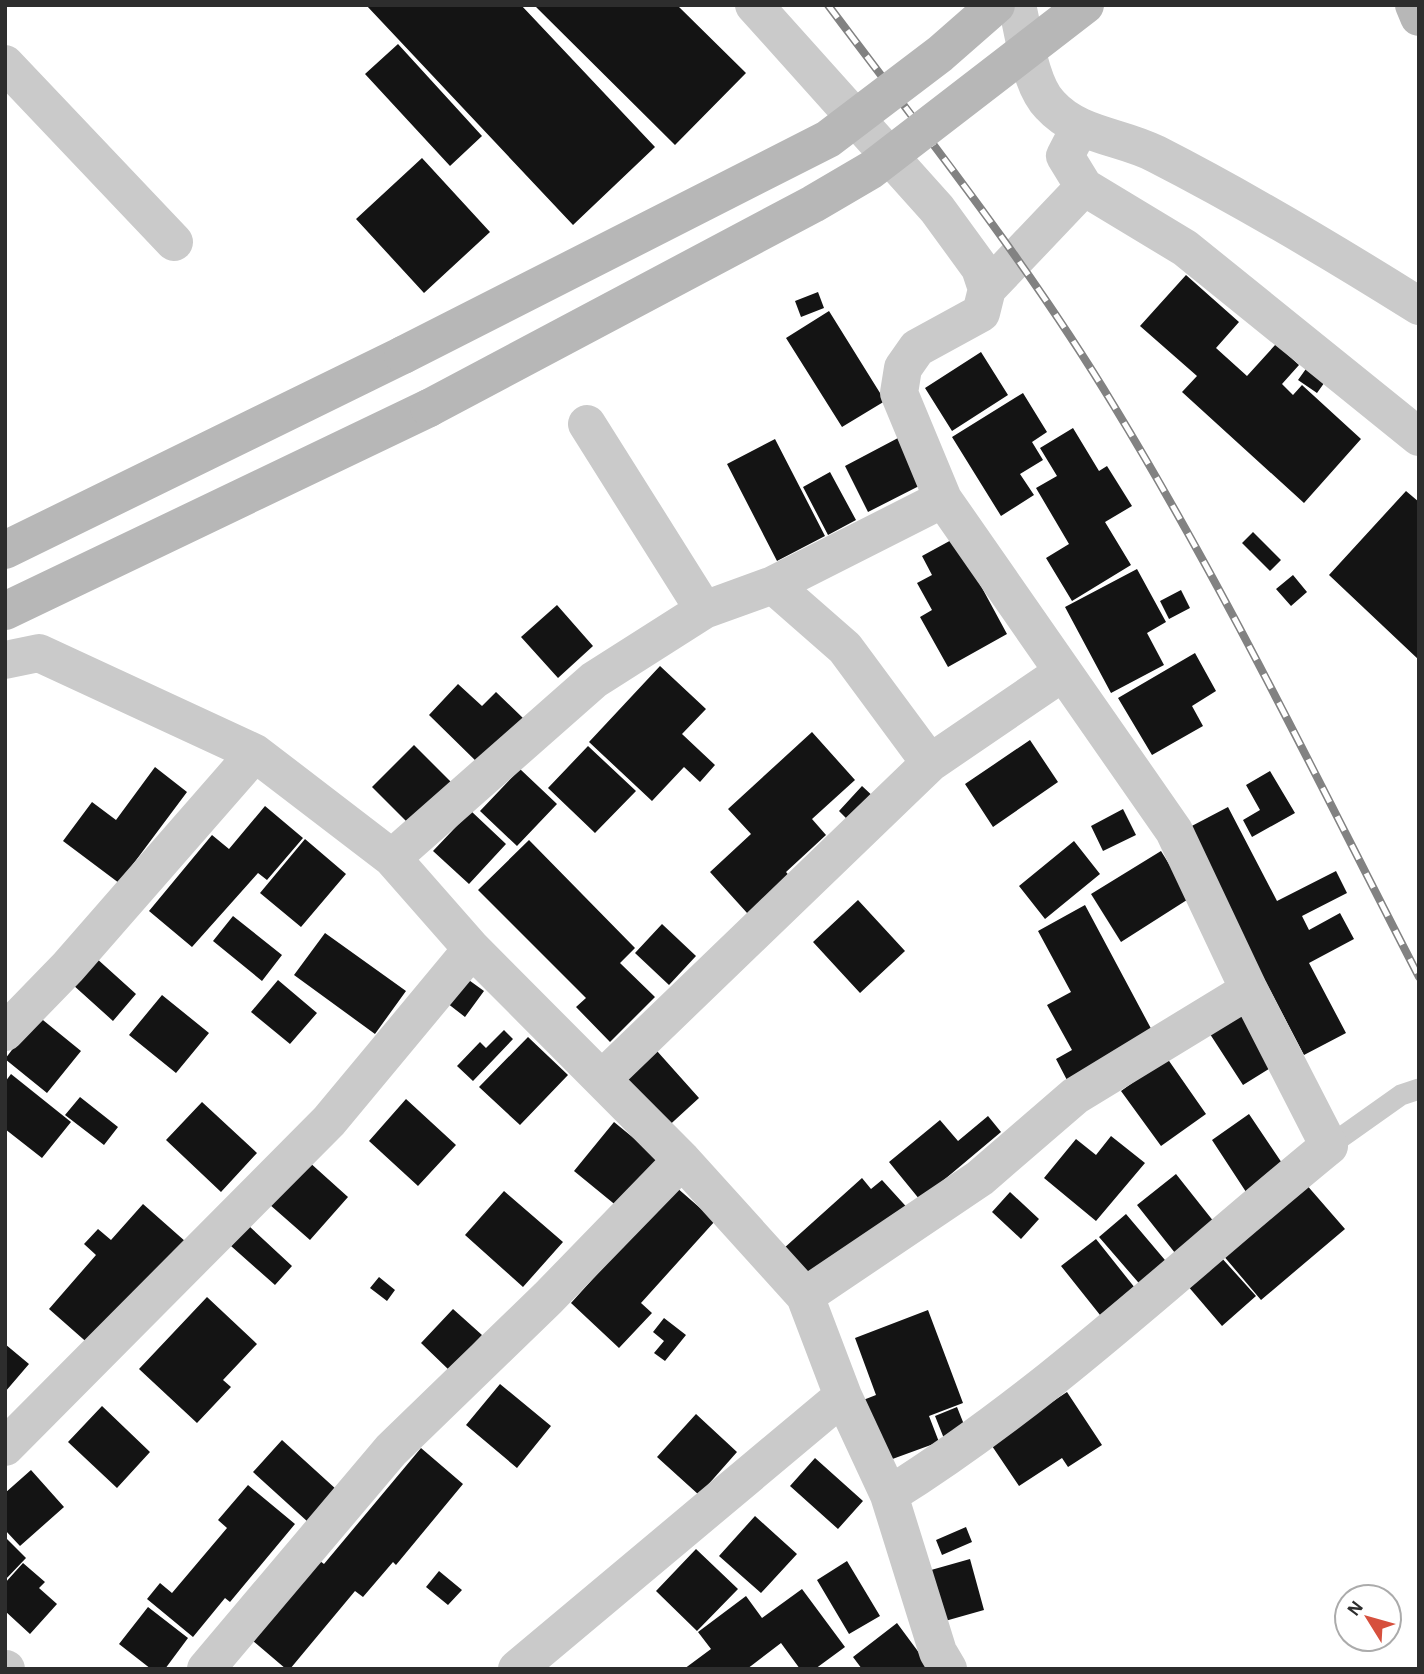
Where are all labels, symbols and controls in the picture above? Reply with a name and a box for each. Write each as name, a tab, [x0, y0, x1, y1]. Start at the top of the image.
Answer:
north arrow	[1333, 1583, 1403, 1653]
text: N	[1344, 1598, 1367, 1620]

